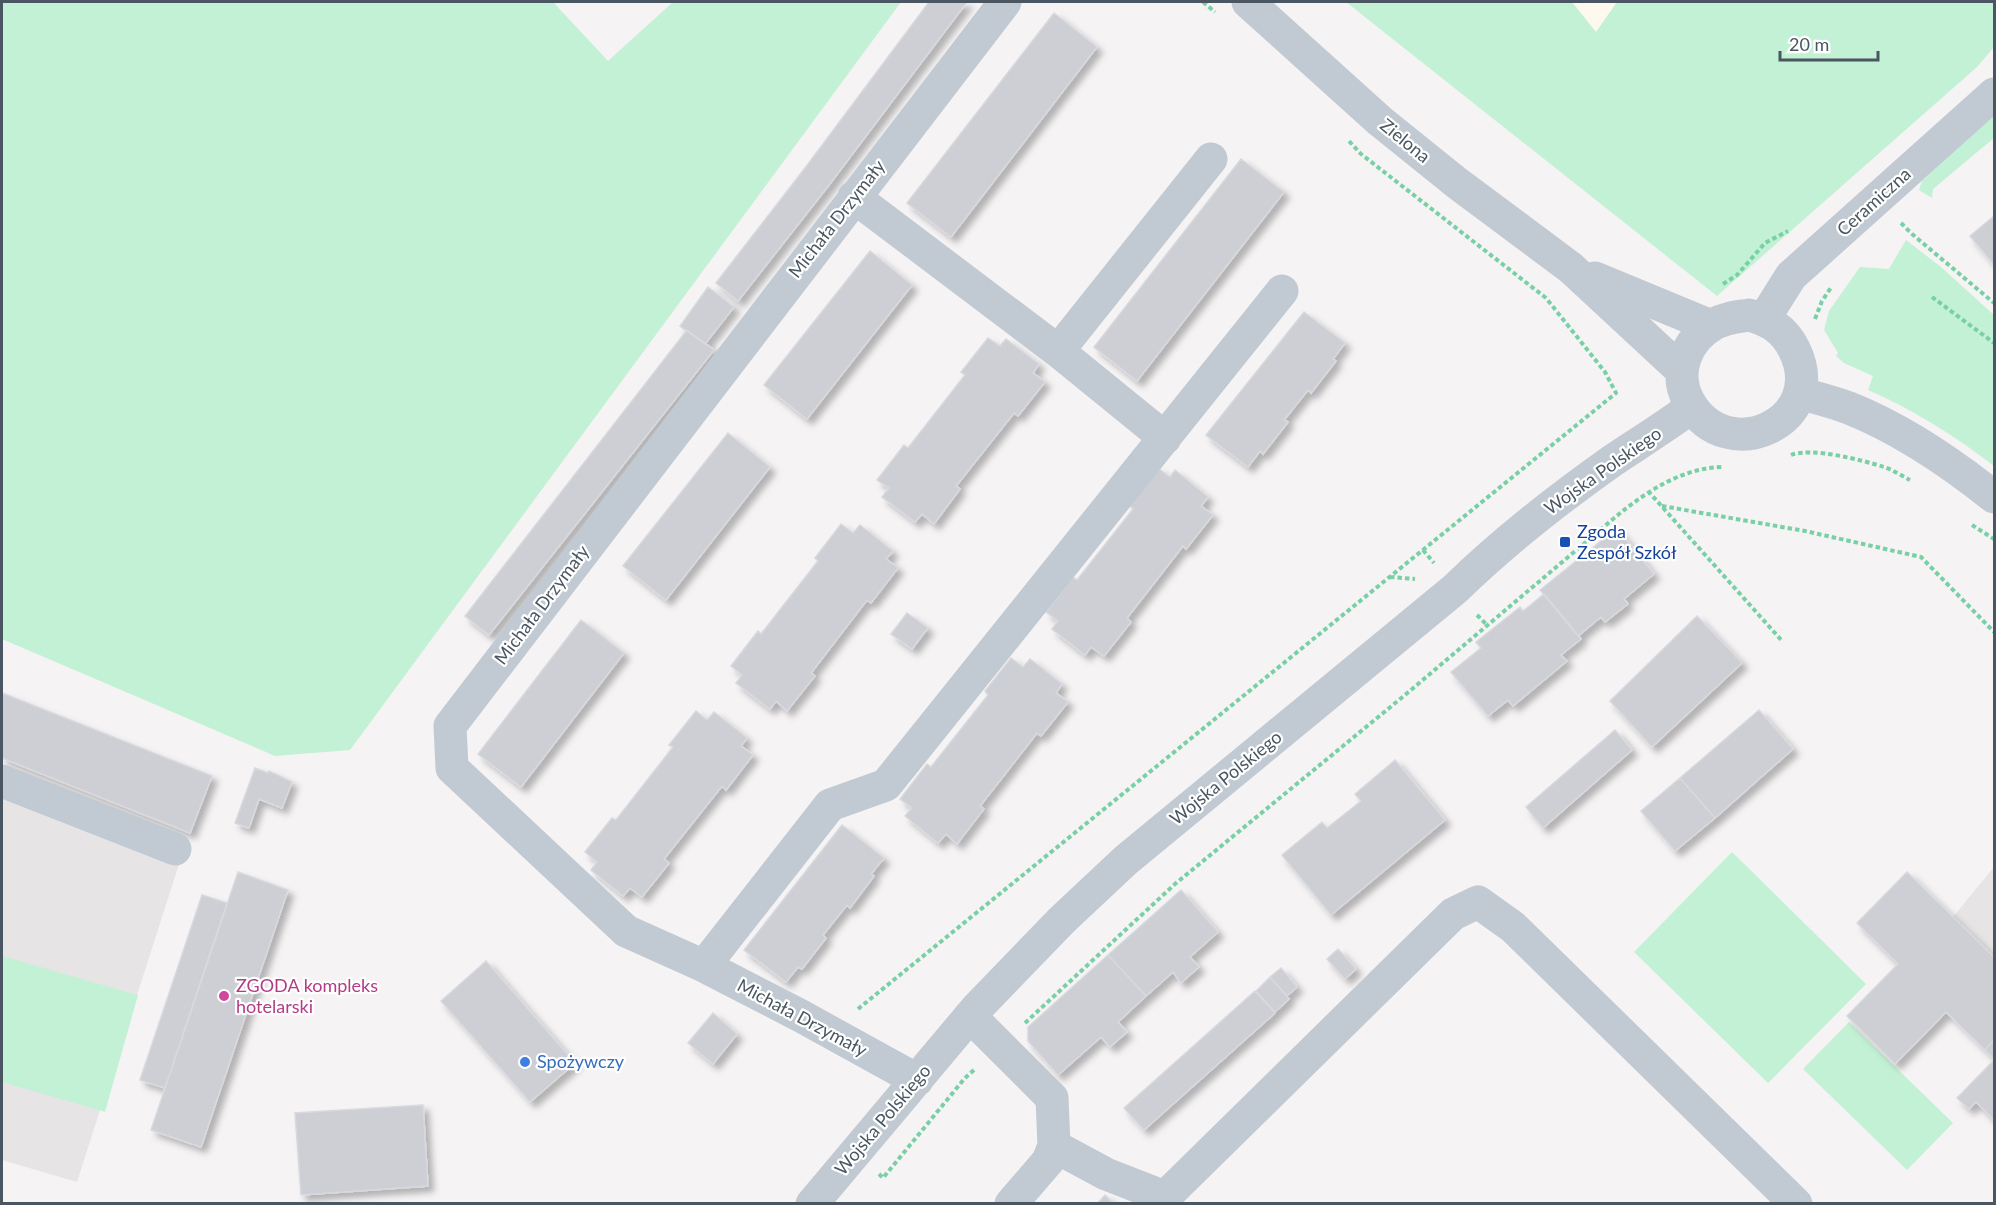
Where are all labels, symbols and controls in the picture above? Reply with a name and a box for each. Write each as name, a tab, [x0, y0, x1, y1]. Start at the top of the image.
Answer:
scale bar	[1780, 24, 1878, 62]
text: 20 m	[1789, 33, 1829, 55]
street label: Zielona	[1376, 113, 1435, 167]
street label: Michała Drzymały	[783, 154, 890, 282]
street label: Ceramiczna	[1832, 162, 1915, 240]
street label: Wojska Polskiego	[1540, 422, 1665, 519]
place label: Zgoda Zespół Szkół	[1577, 520, 1677, 563]
marker: Zgoda Zespół Szkół	[1558, 535, 1572, 549]
street label: Michała Drzymały	[489, 540, 594, 668]
street label: Wojska Polskiego	[1165, 725, 1286, 829]
place label: ZGODA kompleks hotelarski	[236, 974, 378, 1017]
street label: Michała Drzymały	[734, 974, 872, 1061]
marker: ZGODA kompleks hotelarski	[217, 989, 231, 1003]
place label: Spożywczy	[537, 1050, 625, 1072]
marker: Spożywczy	[518, 1055, 532, 1069]
street label: Wojska Polskiego	[830, 1060, 935, 1179]

